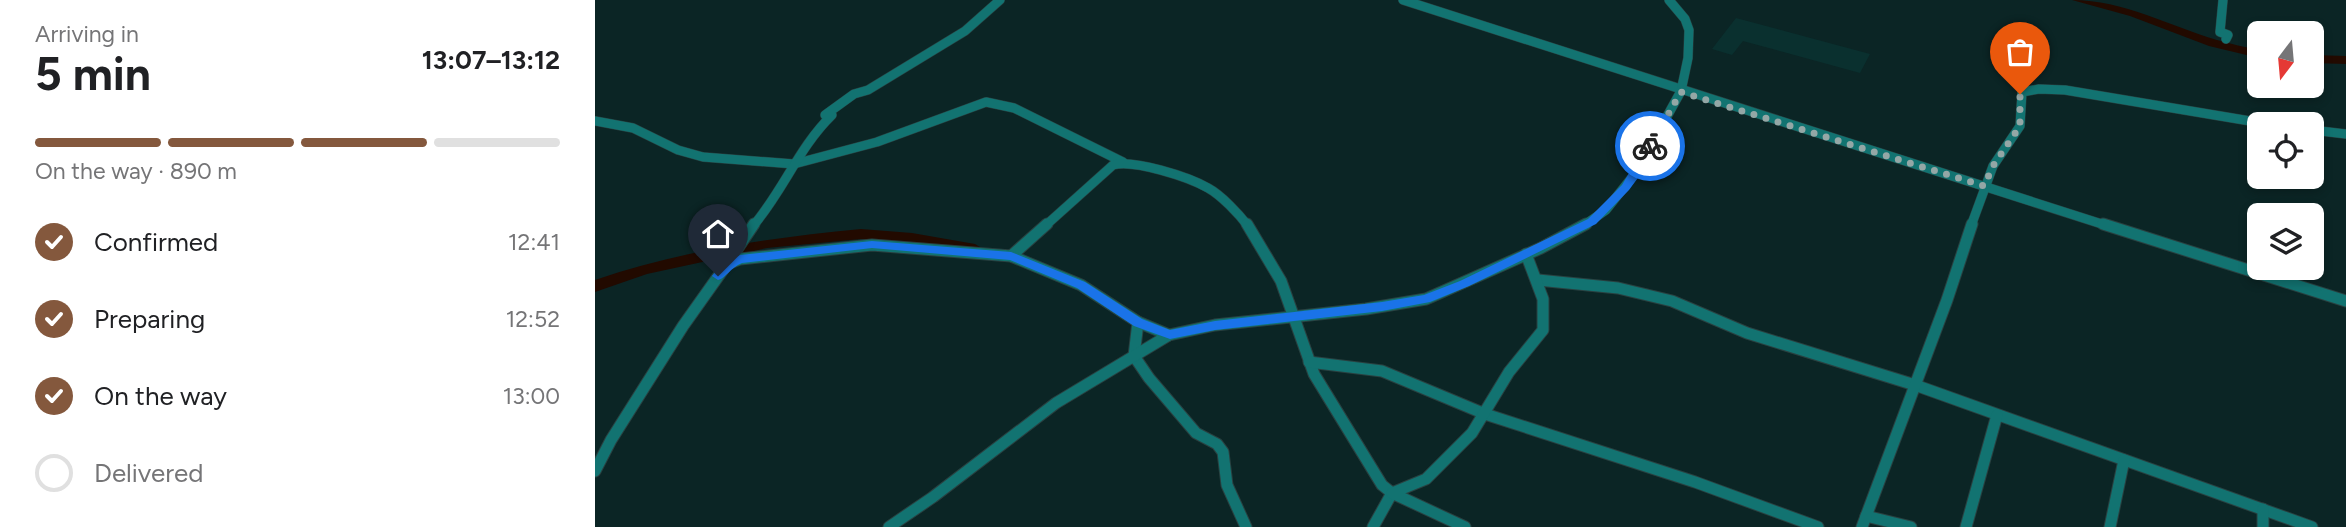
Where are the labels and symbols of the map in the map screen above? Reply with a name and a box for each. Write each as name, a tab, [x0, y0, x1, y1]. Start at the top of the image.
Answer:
north arrow	[2247, 21, 2324, 98]
pin	[1990, 22, 2050, 94]
courier	[1615, 111, 1685, 181]
pin	[688, 204, 748, 276]

